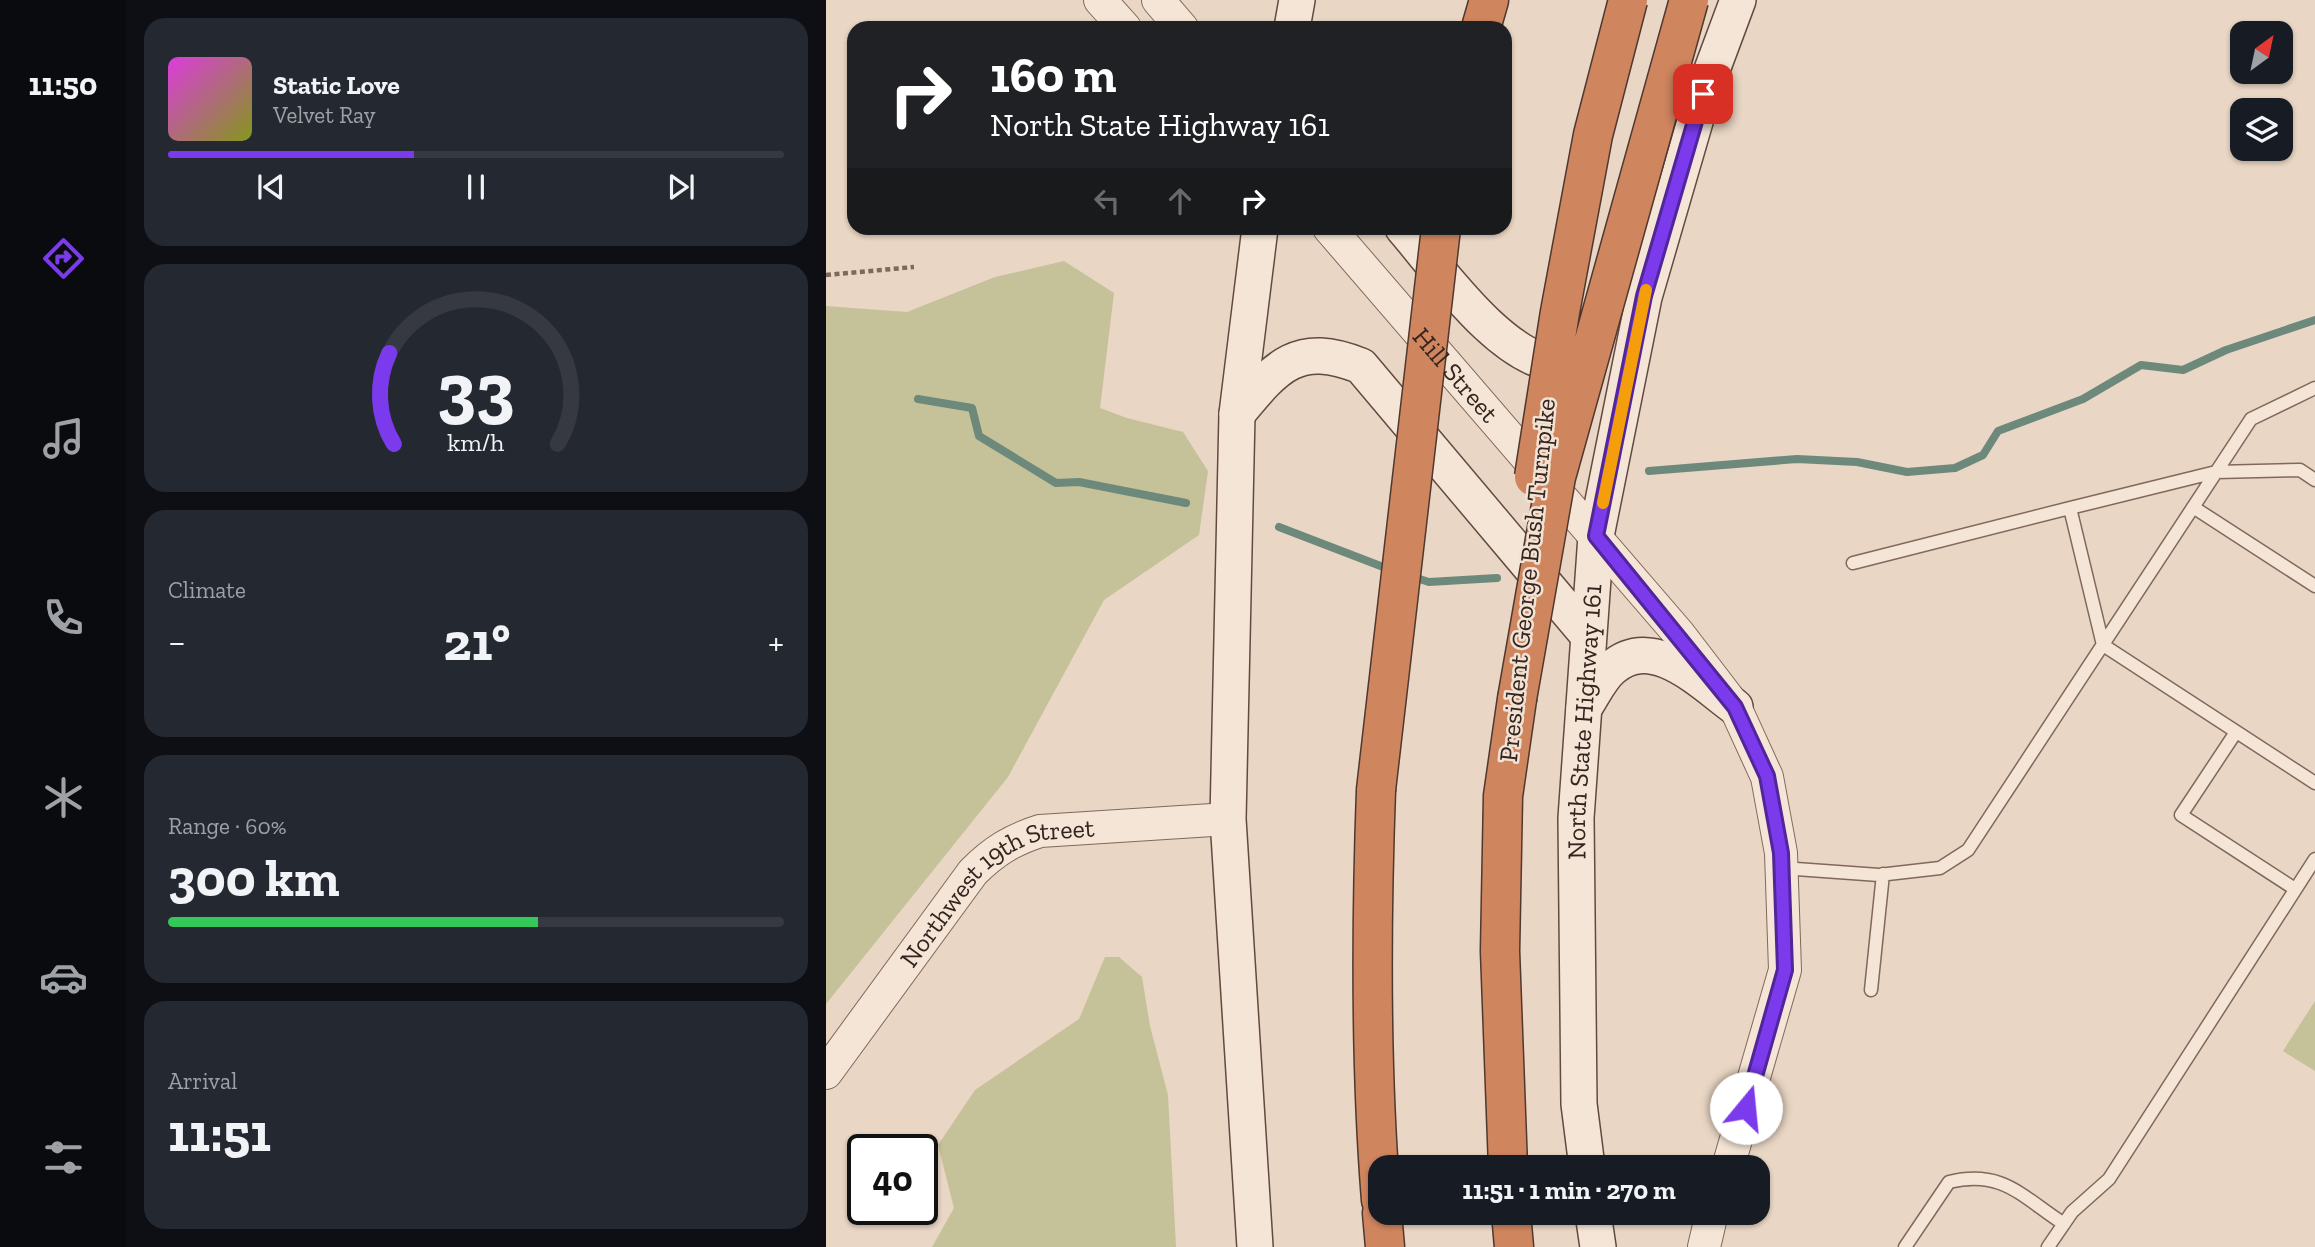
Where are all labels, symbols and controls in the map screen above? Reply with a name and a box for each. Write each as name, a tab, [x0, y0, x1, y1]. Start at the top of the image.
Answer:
north arrow	[2230, 21, 2292, 84]
map controls	[2230, 21, 2293, 161]
text: 160 m	[990, 46, 1116, 105]
icon: right	[875, 49, 966, 140]
pin	[1673, 64, 1733, 124]
text: 11:50	[29, 65, 97, 103]
text: Static Love	[273, 69, 400, 101]
icon: arrive	[1684, 75, 1722, 113]
button: layers	[2230, 98, 2293, 161]
text: Velvet Ray	[273, 101, 375, 129]
text: North State Highway 161	[990, 106, 1330, 144]
icon: previous	[252, 168, 290, 206]
icon: pause	[457, 168, 495, 206]
icon: next	[662, 168, 700, 206]
icon: left	[1088, 182, 1126, 220]
icon: ahead	[1161, 182, 1199, 220]
icon: right	[1234, 182, 1272, 220]
icon: directions	[39, 234, 88, 283]
street label: Hill Street	[1406, 321, 1506, 429]
text: 33	[437, 345, 515, 433]
street label: President George Bush Turnpike	[1492, 397, 1562, 763]
icon: music	[39, 414, 88, 463]
text: km/h	[447, 426, 505, 456]
text: Climate	[168, 576, 246, 604]
street label: North State Highway 161	[1560, 583, 1609, 860]
icon: phone	[39, 593, 88, 642]
text: 21°	[443, 611, 510, 673]
text: −	[168, 619, 186, 665]
text: +	[768, 619, 784, 665]
icon: climate	[39, 773, 88, 822]
text: Range · 60%	[168, 812, 287, 840]
street label: Northwest 19th Street	[893, 812, 1096, 973]
text: 300 km	[168, 847, 340, 909]
icon: car	[39, 953, 88, 1002]
text: Arrival	[168, 1067, 237, 1095]
position arrow	[1709, 1071, 1783, 1145]
text: 11:51	[168, 1102, 271, 1164]
icon: filters	[39, 1133, 88, 1182]
speed limit sign: 40	[847, 1134, 938, 1225]
text: 11:51 · 1 min · 270 m	[1462, 1174, 1676, 1206]

